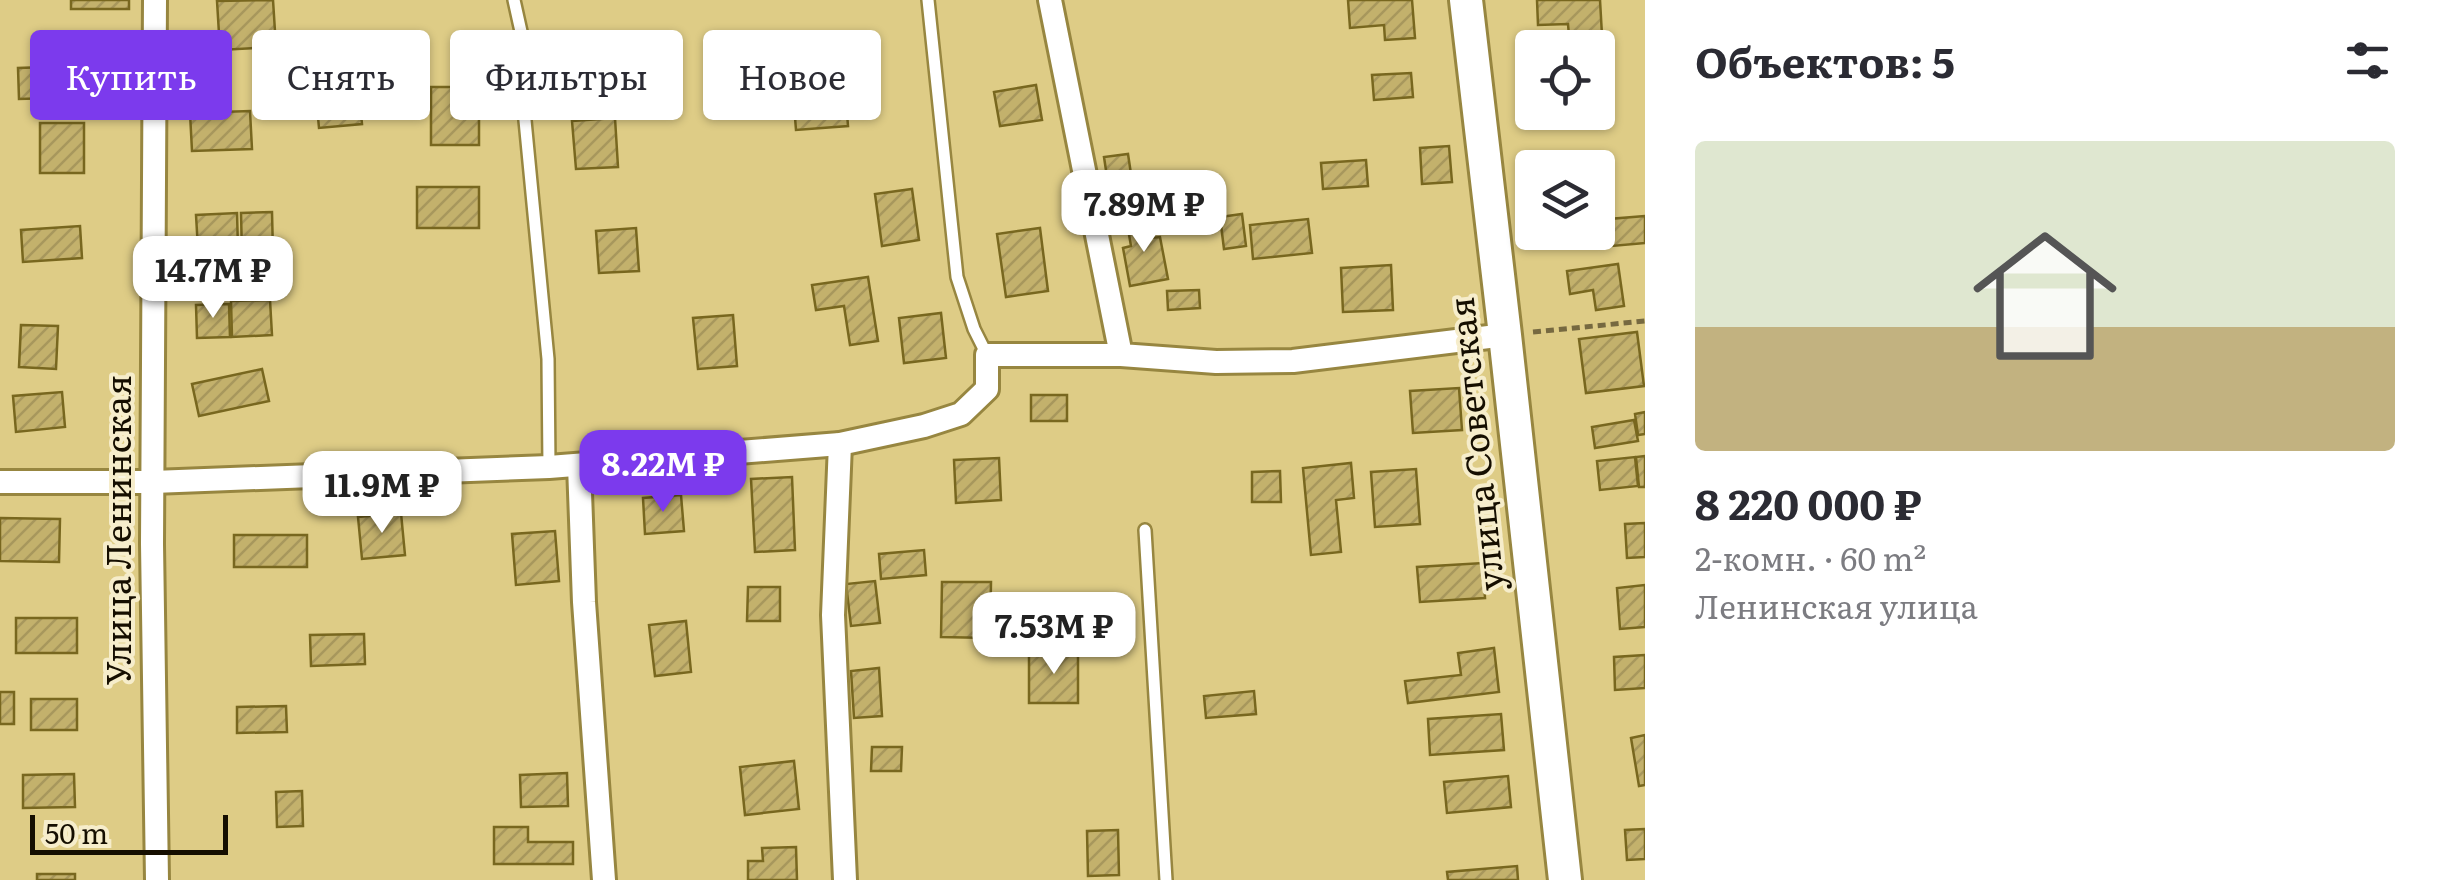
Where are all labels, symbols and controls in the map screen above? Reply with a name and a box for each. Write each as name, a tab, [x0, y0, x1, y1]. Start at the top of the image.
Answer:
text: Объектов: 5	[1695, 29, 1955, 91]
chip: Купить	[30, 30, 232, 120]
chip: Снять	[252, 30, 430, 120]
chip: Фильтры	[450, 30, 683, 120]
chip: Новое	[703, 30, 881, 120]
map controls	[1515, 30, 1615, 250]
button: locate	[1515, 30, 1615, 130]
icon: filters	[2340, 33, 2395, 88]
button: layers	[1515, 150, 1615, 250]
pin: 7.89M ₽	[1052, 170, 1236, 255]
text: 7.89M ₽	[1083, 178, 1205, 226]
icon: home	[1955, 206, 2135, 386]
pin: 14.7M ₽	[121, 236, 305, 321]
text: 14.7M ₽	[155, 244, 271, 292]
street label: улица Советская	[1433, 295, 1515, 594]
street label: Улица Ленинская	[90, 375, 142, 685]
pin: 8.22M ₽	[571, 430, 755, 515]
text: 8.22M ₽	[601, 438, 725, 486]
pin: 11.9M ₽	[290, 451, 474, 536]
text: 11.9M ₽	[325, 459, 439, 507]
text: 8 220 000 ₽	[1695, 471, 1922, 533]
text: 2-комн. · 60 m²	[1695, 533, 1926, 581]
text: Ленинская улица	[1695, 581, 1978, 629]
pin: 7.53M ₽	[962, 592, 1146, 677]
text: 7.53M ₽	[995, 600, 1113, 648]
scale bar	[30, 810, 228, 854]
text: 50 m	[45, 811, 108, 853]

